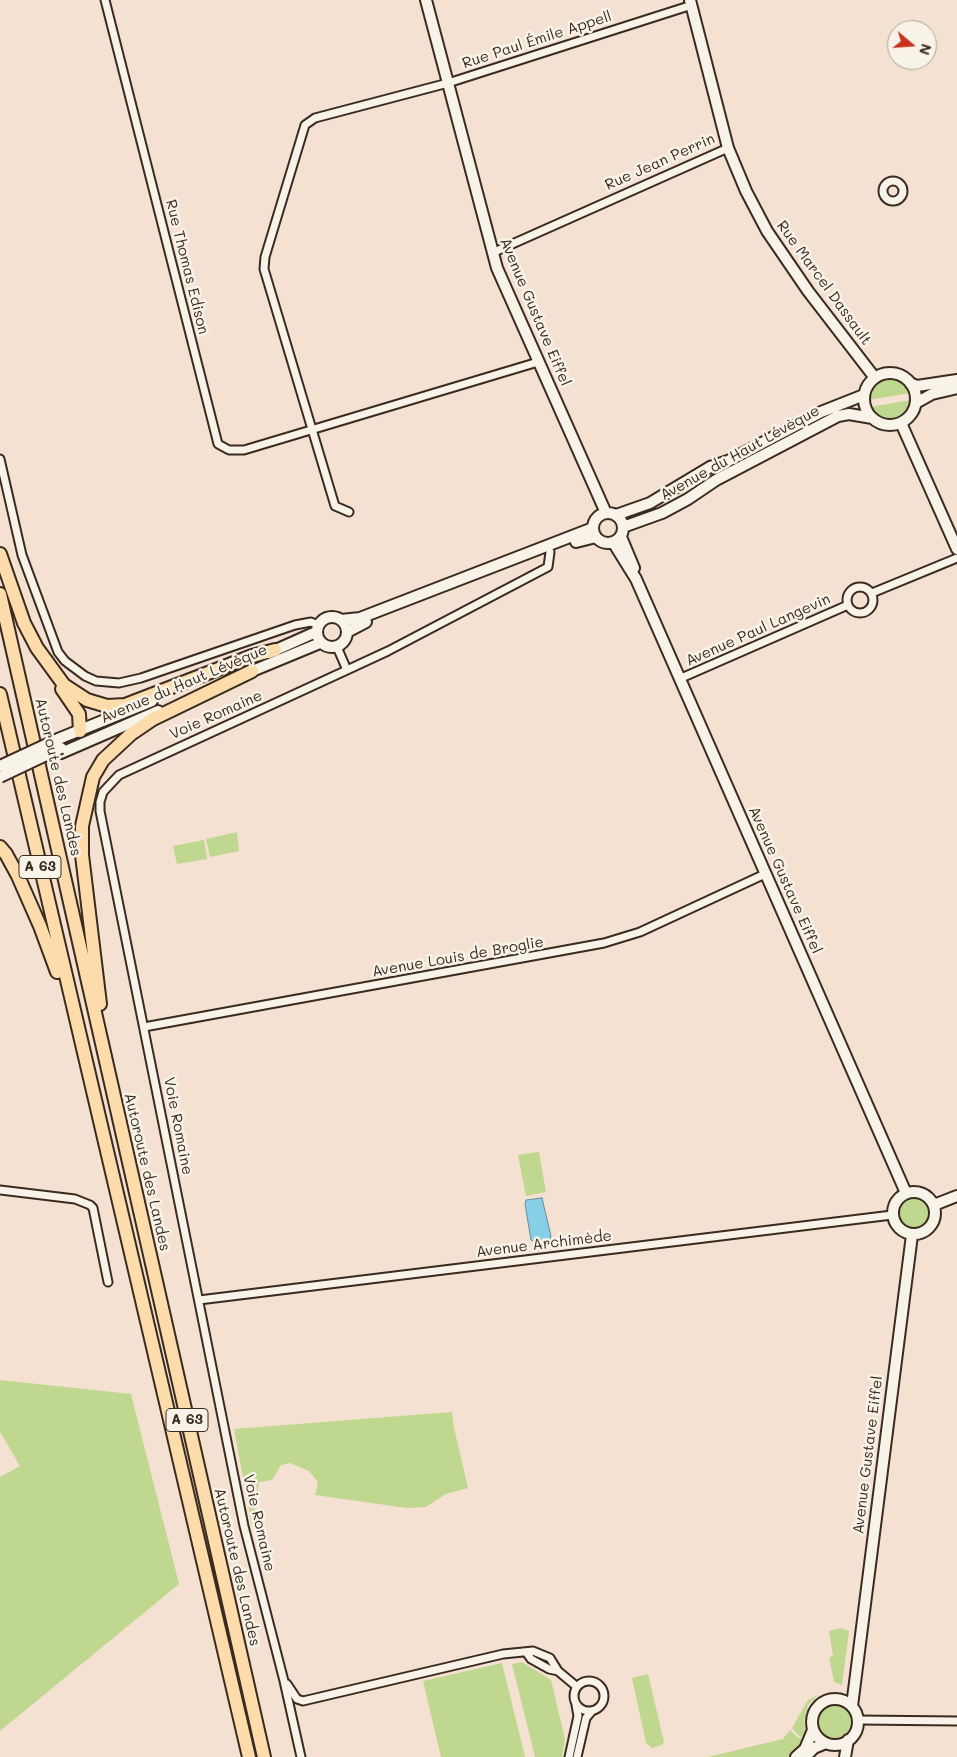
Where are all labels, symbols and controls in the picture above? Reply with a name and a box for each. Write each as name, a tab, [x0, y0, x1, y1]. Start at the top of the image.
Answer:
street label: Rue Paul Émile Appell	[460, 7, 614, 73]
north arrow	[887, 20, 937, 70]
text: N	[915, 41, 936, 57]
street label: Rue Jean Perrin	[602, 130, 718, 194]
street label: Rue Thomas Edison	[162, 198, 212, 336]
street label: Rue Marcel Dassault	[773, 217, 875, 349]
street label: Avenue Gustave Eiffel	[496, 235, 574, 389]
street label: Avenue du Haut Lévèque	[657, 402, 823, 504]
street label: Avenue Paul Langevin	[683, 590, 833, 670]
street label: Avenue du Haut Lévèque	[98, 641, 270, 727]
street label: Voie Romaine	[167, 687, 265, 743]
street label: Autoroute des Landes	[31, 696, 85, 858]
street label: Avenue Gustave Eiffel	[744, 804, 826, 956]
road number: A 63	[19, 856, 61, 879]
street label: Avenue Louis de Broglie	[371, 933, 545, 981]
street label: Voie Romaine	[160, 1076, 196, 1176]
street label: Autoroute des Landes	[120, 1091, 174, 1253]
street label: Avenue Archimède	[475, 1227, 613, 1261]
street label: Avenue Gustave Eiffel	[849, 1375, 887, 1535]
road number: A 63	[166, 1408, 208, 1432]
street label: Voie Romaine	[239, 1473, 279, 1573]
street label: Autoroute des Landes	[210, 1486, 264, 1648]

